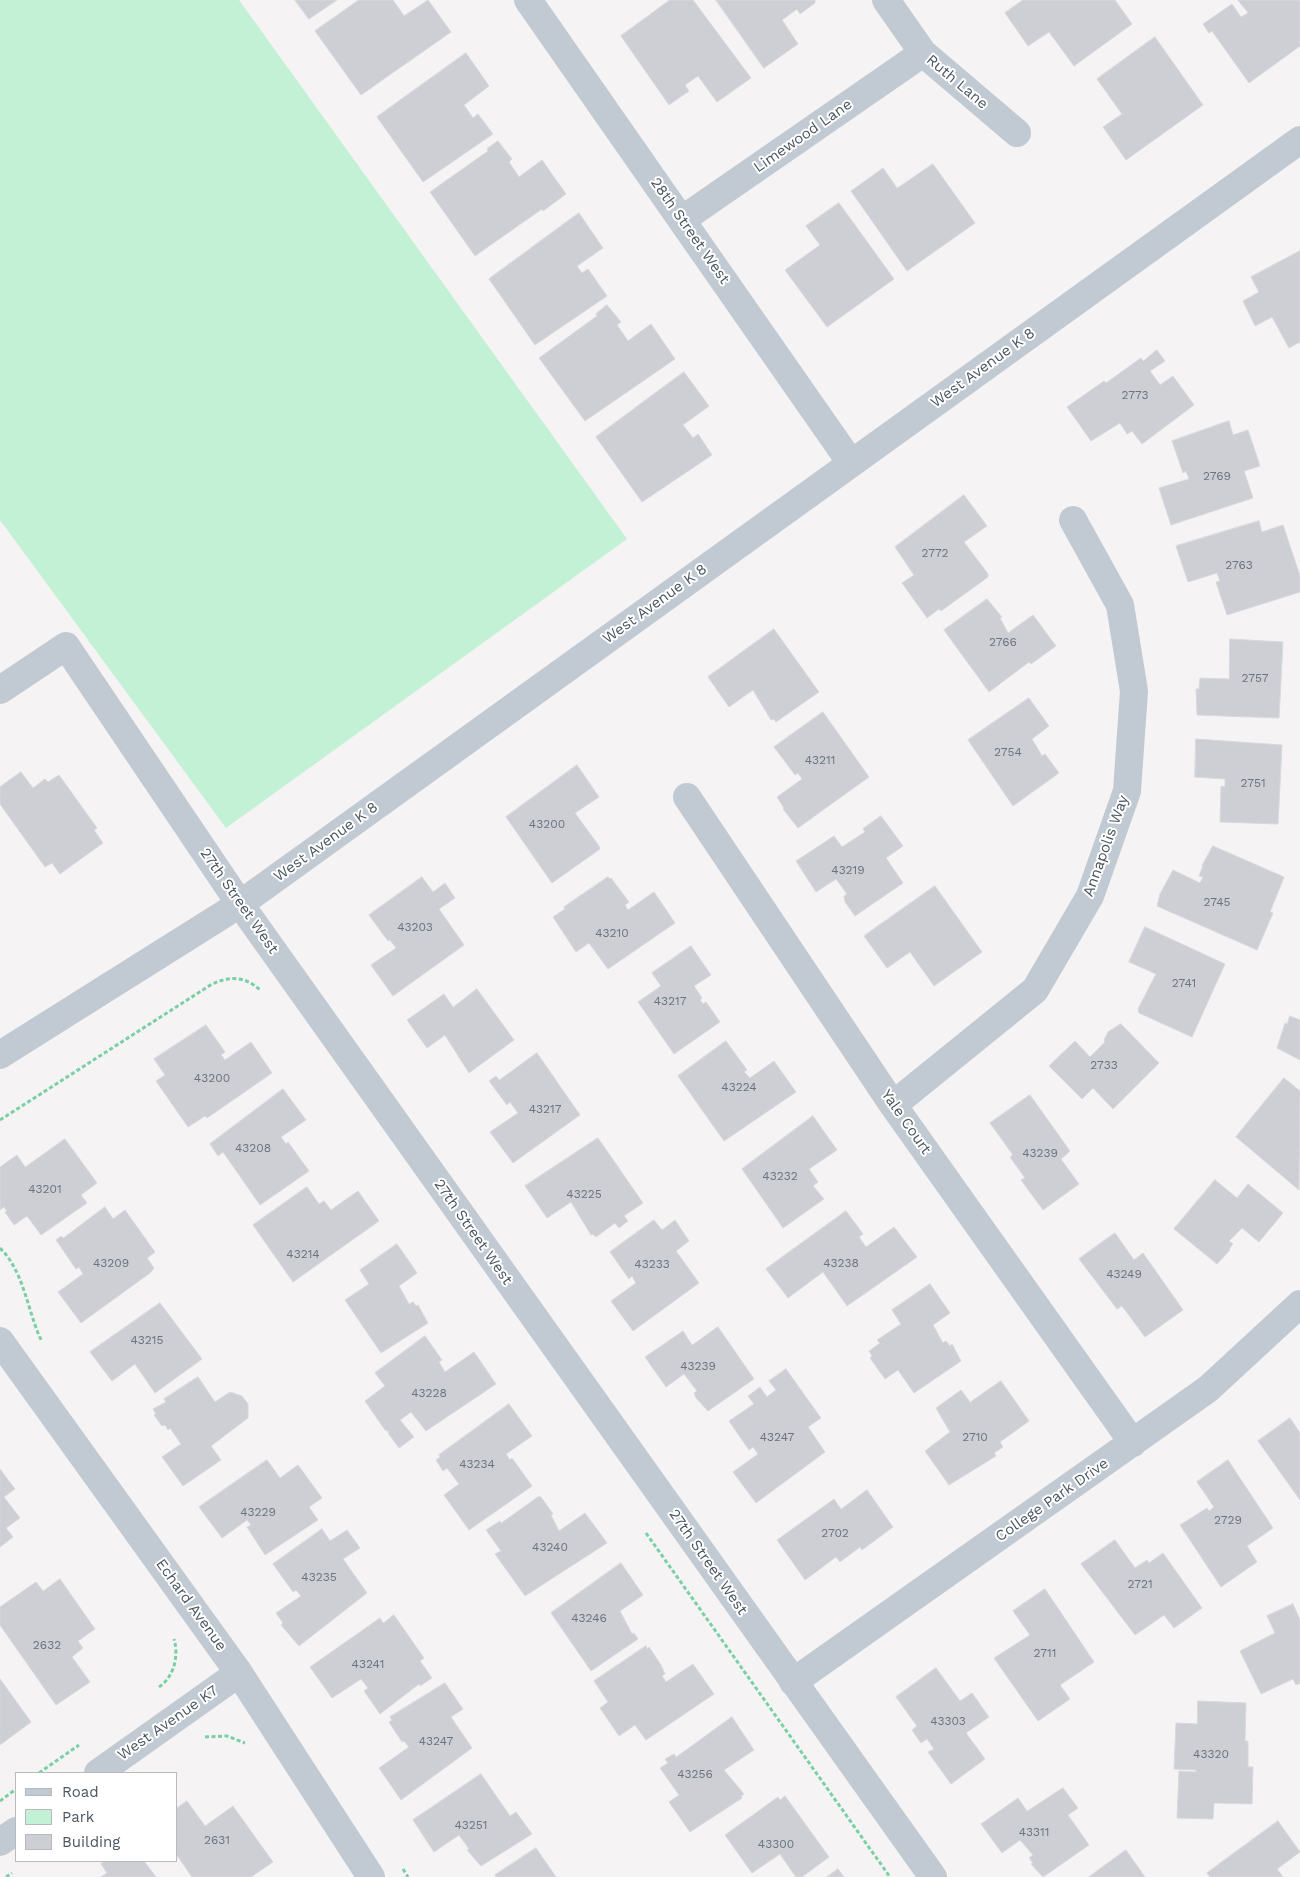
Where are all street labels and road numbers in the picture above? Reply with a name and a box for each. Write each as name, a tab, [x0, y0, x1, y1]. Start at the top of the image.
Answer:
street label: Ruth Lane	[922, 51, 992, 113]
street label: Limewood Lane	[750, 95, 856, 177]
street label: 28th Street West	[647, 174, 733, 288]
street label: West Avenue K 8	[927, 324, 1039, 412]
street label: West Avenue K 8	[599, 560, 711, 648]
street label: Annapolis Way	[1079, 793, 1133, 899]
street label: West Avenue K 8	[270, 798, 382, 886]
street label: 27th Street West	[196, 845, 282, 957]
street label: Yale Court	[877, 1086, 935, 1158]
street label: 27th Street West	[430, 1176, 516, 1288]
street label: College Park Drive	[992, 1454, 1112, 1546]
street label: 27th Street West	[665, 1506, 751, 1618]
street label: Echard Avenue	[152, 1556, 230, 1654]
street label: West Avenue K7	[114, 1682, 222, 1764]

